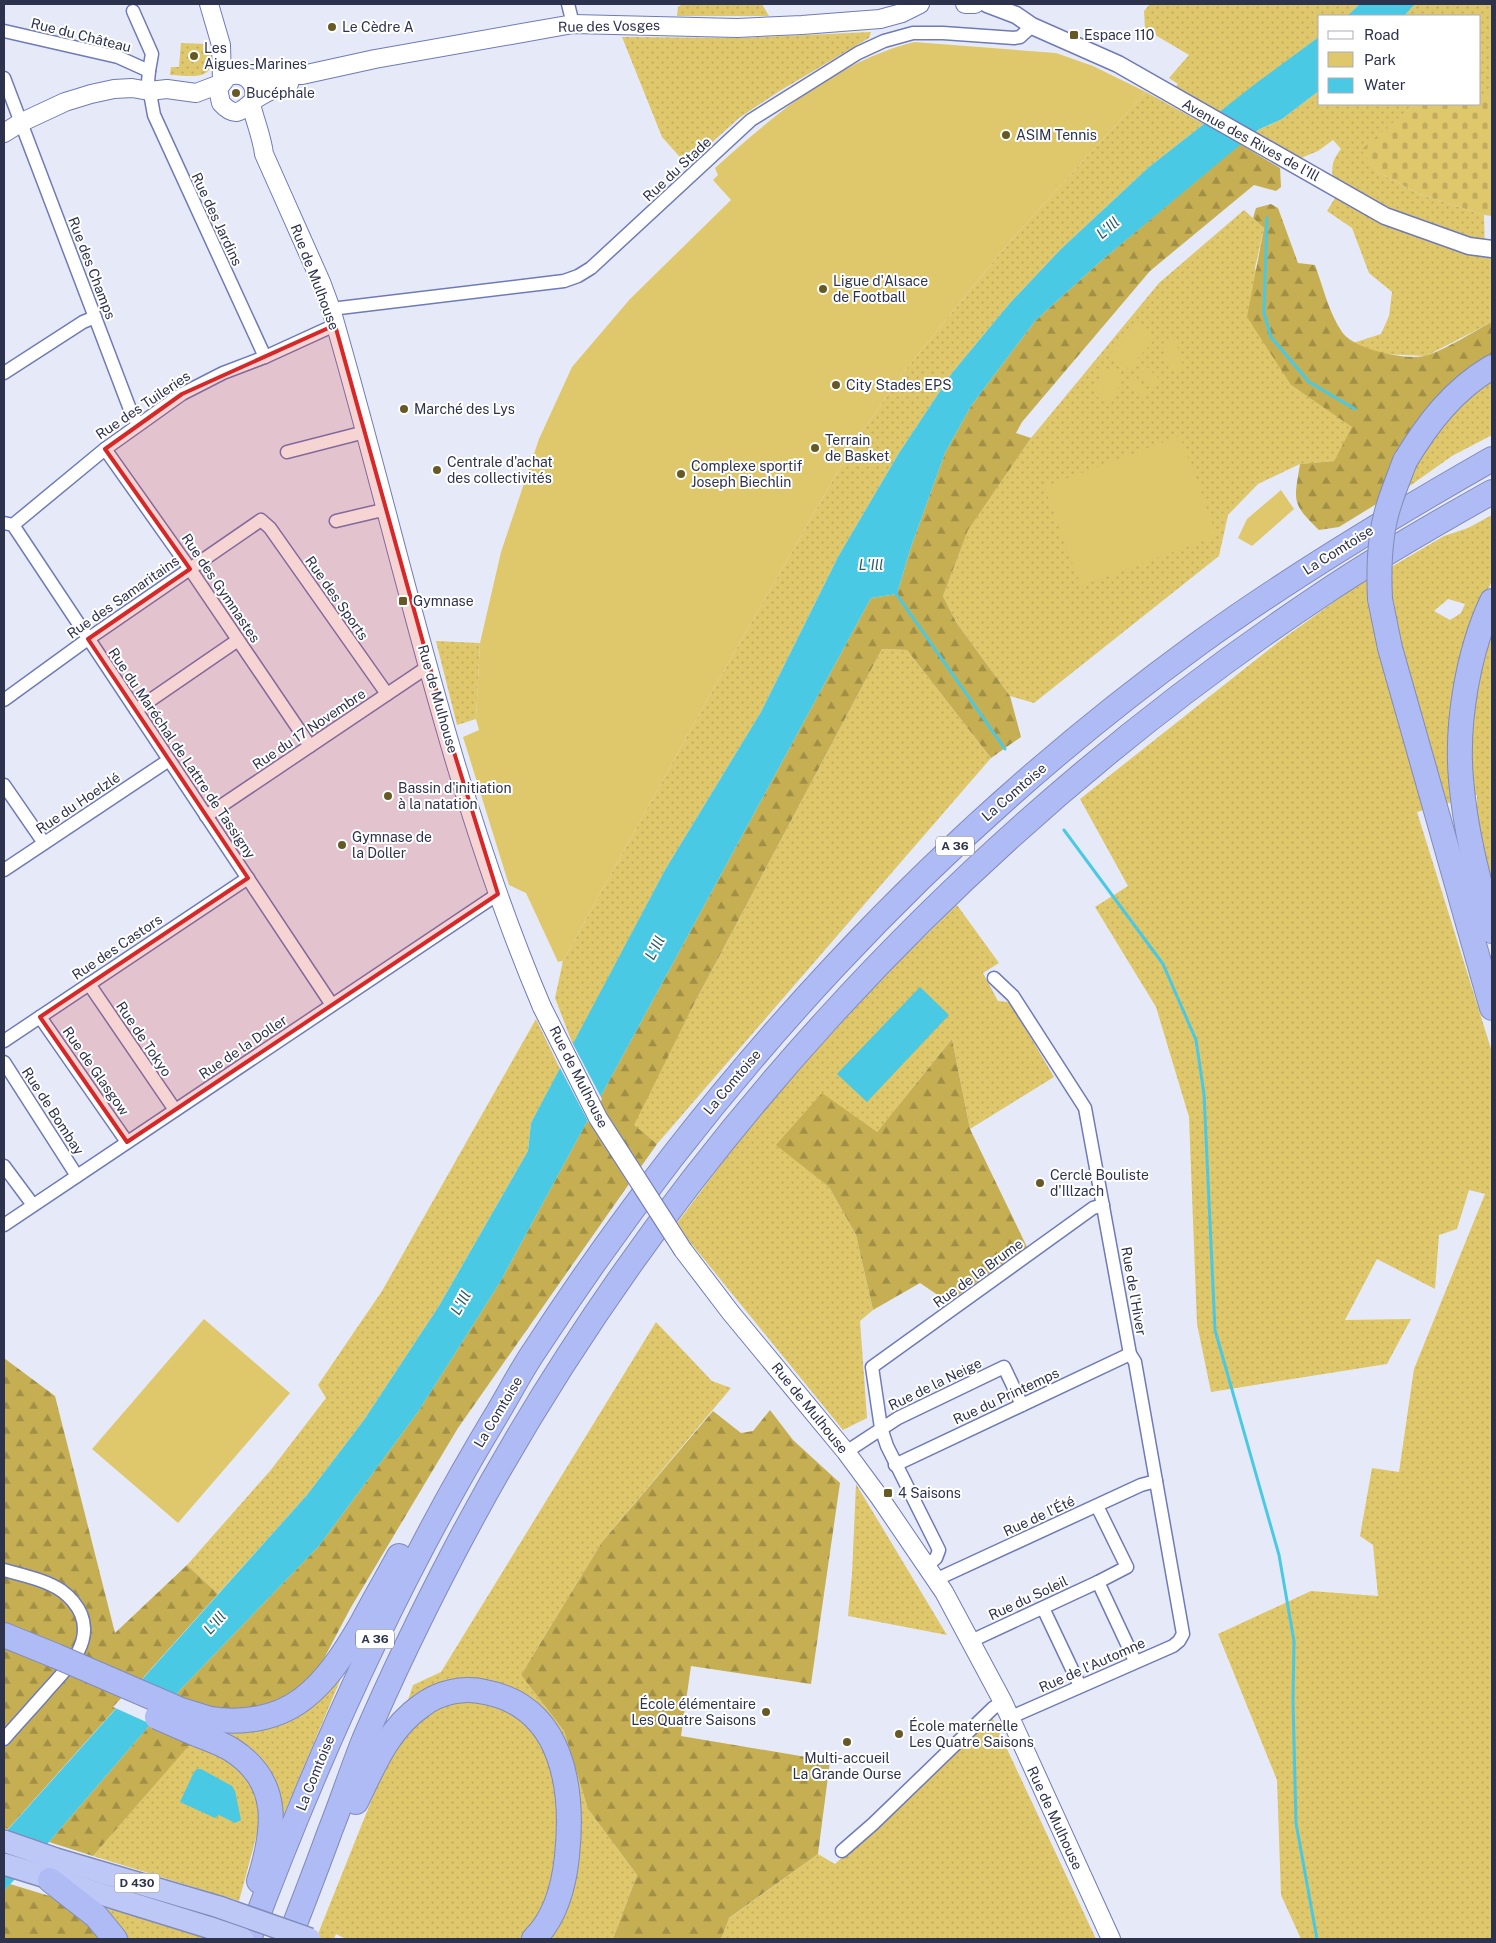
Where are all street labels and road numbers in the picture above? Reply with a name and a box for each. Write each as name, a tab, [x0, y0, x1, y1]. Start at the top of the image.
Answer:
street label: Rue du Château	[29, 15, 133, 55]
street label: Rue des Vosges	[558, 17, 660, 35]
street label: Avenue des Rives de l'Ill	[1179, 95, 1323, 185]
street label: Rue du Stade	[640, 133, 714, 205]
street label: Rue des Jardins	[188, 170, 246, 268]
street label: Rue des Champs	[65, 215, 119, 321]
street label: Rue de Mulhouse	[287, 222, 343, 332]
street label: Rue des Tuileries	[93, 368, 193, 442]
street label: La Comtoise	[1300, 522, 1376, 578]
street label: Rue des Gymnastes	[179, 530, 263, 646]
street label: Rue des Samaritains	[64, 552, 182, 642]
street label: Rue des Sports	[302, 553, 372, 643]
street label: Rue de Mulhouse	[415, 643, 461, 755]
street label: Rue du Maréchal de Lattre de Tassigny	[105, 645, 259, 862]
street label: Rue du 17 Novembre	[249, 685, 369, 773]
street label: La Comtoise	[979, 760, 1049, 824]
street label: Rue du Hoelzlé	[33, 769, 123, 837]
road number: A 36	[936, 836, 974, 856]
street label: Rue des Castors	[69, 911, 165, 983]
street label: Rue de Tokyo	[113, 999, 175, 1079]
street label: Rue de la Doller	[196, 1012, 290, 1082]
street label: Rue de Mulhouse	[546, 1023, 612, 1131]
street label: Rue de Glasgow	[59, 1024, 133, 1118]
street label: La Comtoise	[700, 1046, 764, 1118]
street label: Rue de Bombay	[19, 1064, 87, 1158]
street label: Rue de la Brume	[930, 1235, 1026, 1311]
street label: Rue de l'Hiver	[1118, 1245, 1150, 1337]
street label: Rue de la Neige	[886, 1354, 984, 1413]
street label: Rue de Mulhouse	[769, 1359, 852, 1457]
street label: Rue du Printemps	[951, 1364, 1061, 1428]
street label: La Comtoise	[471, 1374, 525, 1450]
street label: Rue de l'Été	[1000, 1492, 1077, 1539]
street label: Rue du Soleil	[986, 1573, 1070, 1623]
road number: A 36	[356, 1630, 394, 1648]
street label: Rue de l'Automne	[1036, 1634, 1148, 1696]
street label: La Comtoise	[293, 1733, 337, 1813]
street label: Rue de Mulhouse	[1024, 1764, 1086, 1872]
road number: D 430	[114, 1874, 160, 1892]

